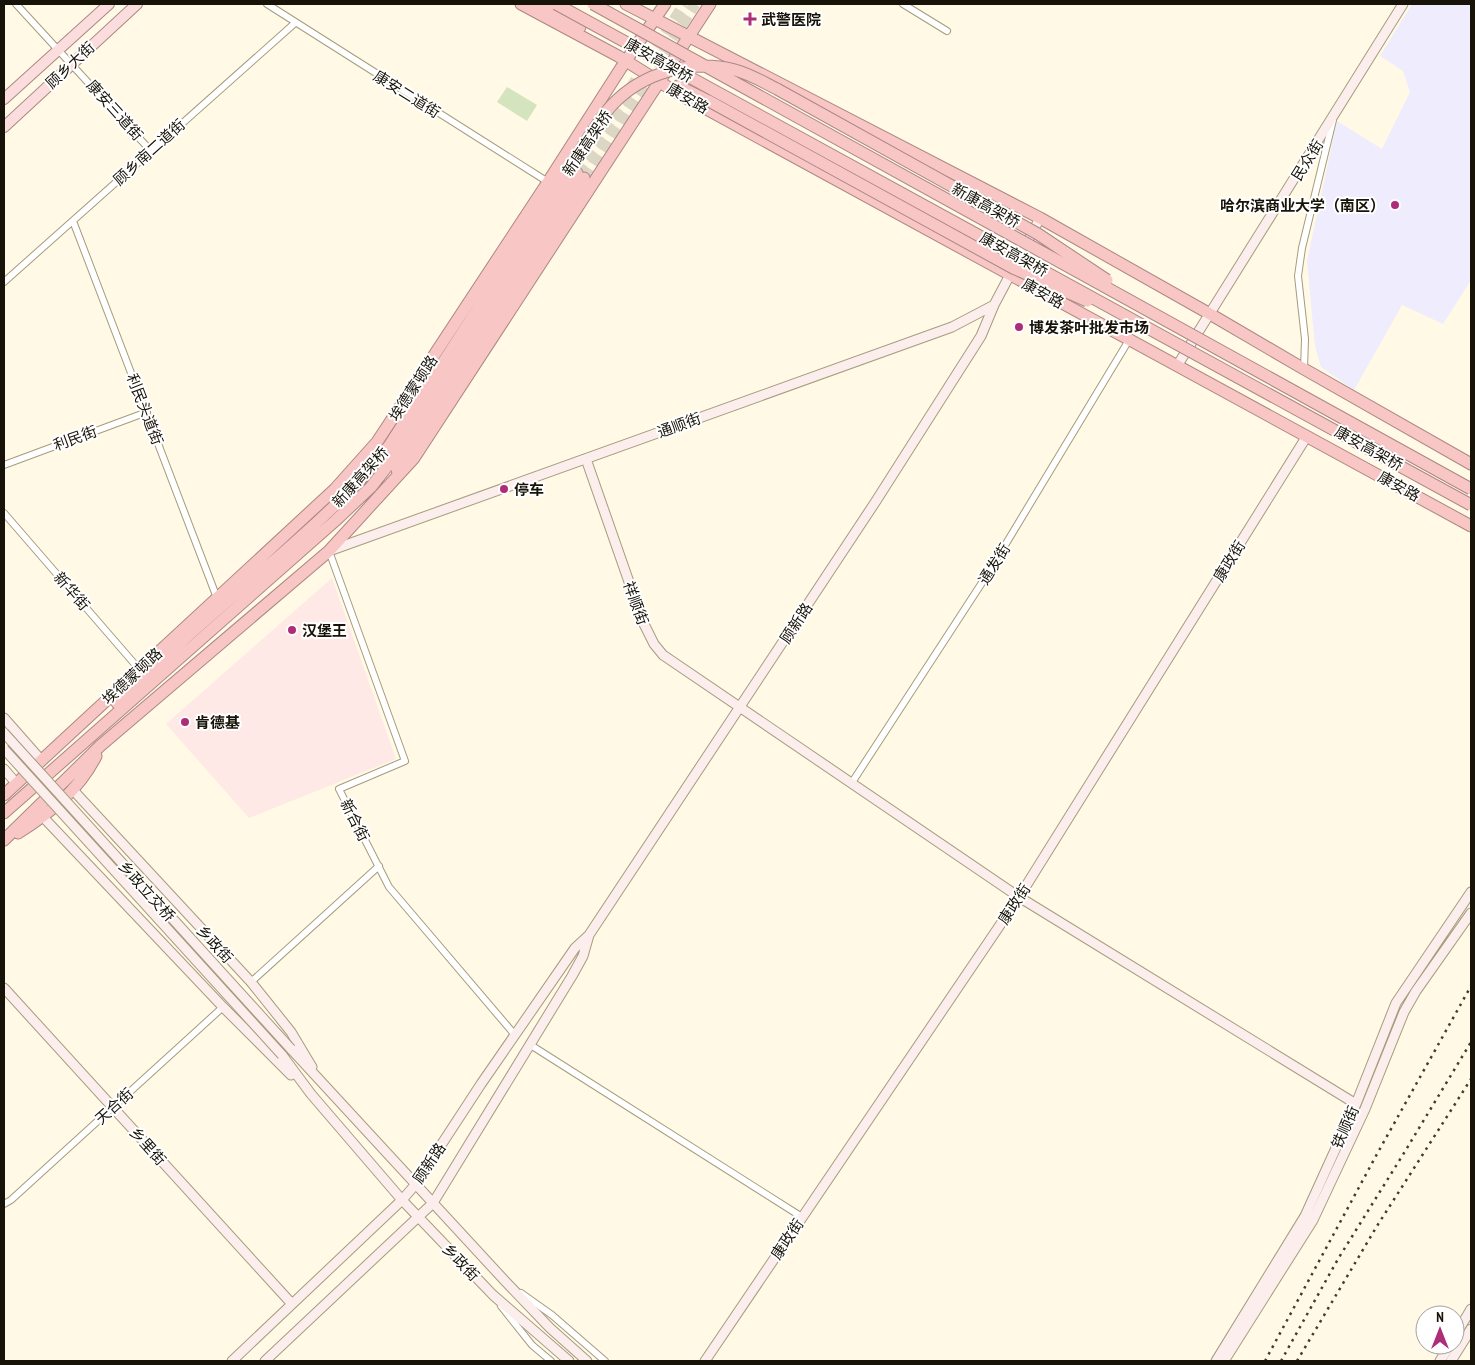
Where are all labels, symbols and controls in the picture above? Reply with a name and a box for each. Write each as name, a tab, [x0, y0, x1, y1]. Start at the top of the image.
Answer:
place label: 武警医院	[761, 10, 821, 29]
marker: 武警医院	[743, 12, 757, 26]
street label: 康安高架桥	[622, 34, 696, 86]
street label: 顾乡大街	[42, 38, 98, 92]
street label: 康安二道街	[370, 66, 444, 122]
street label: 康安三道街	[83, 76, 147, 144]
street label: 康安路	[664, 79, 712, 117]
street label: 新康高架桥	[558, 107, 616, 179]
street label: 顾乡南二道街	[109, 115, 189, 189]
street label: 民众街	[1287, 136, 1327, 184]
street label: 新康高架桥	[949, 179, 1023, 231]
place label: 哈尔滨商业大学（南区）	[1220, 196, 1385, 215]
marker: 哈尔滨商业大学（南区）	[1389, 199, 1401, 211]
street label: 康安高架桥	[977, 228, 1051, 280]
street label: 康安路	[1019, 274, 1067, 312]
place label: 博发茶叶批发市场	[1029, 318, 1149, 337]
marker: 博发茶叶批发市场	[1013, 321, 1025, 333]
street label: 埃德蒙顿路	[385, 351, 441, 425]
street label: 利民头道街	[123, 371, 167, 447]
street label: 通顺街	[655, 408, 703, 442]
street label: 利民街	[51, 421, 99, 455]
street label: 康安高架桥	[1332, 422, 1406, 474]
street label: 新康高架桥	[328, 443, 392, 511]
street label: 康安路	[1375, 467, 1423, 505]
place label: 停车	[514, 480, 544, 499]
marker: 停车	[498, 483, 510, 495]
street label: 康政街	[1209, 537, 1249, 585]
street label: 通发街	[974, 540, 1014, 588]
street label: 新华街	[50, 568, 94, 614]
street label: 祥顺街	[619, 579, 653, 627]
street label: 顾新路	[776, 599, 816, 647]
place label: 汉堡王	[302, 621, 347, 640]
marker: 汉堡王	[286, 624, 298, 636]
street label: 埃德蒙顿路	[98, 643, 166, 709]
place label: 肯德基	[195, 713, 240, 732]
marker: 肯德基	[179, 716, 191, 728]
street label: 新合街	[336, 796, 374, 844]
street label: 乡政立交桥	[115, 857, 179, 925]
street label: 康政街	[994, 880, 1034, 928]
street label: 乡政街	[193, 921, 237, 967]
street label: 天合街	[91, 1084, 137, 1128]
street label: 铁顺街	[1327, 1103, 1363, 1151]
street label: 乡里街	[126, 1123, 170, 1169]
street label: 顾新路	[409, 1139, 449, 1187]
street label: 康政街	[767, 1215, 807, 1263]
street label: 乡政街	[439, 1239, 483, 1285]
north arrow	[1415, 1305, 1465, 1355]
text: N	[1436, 1308, 1444, 1326]

